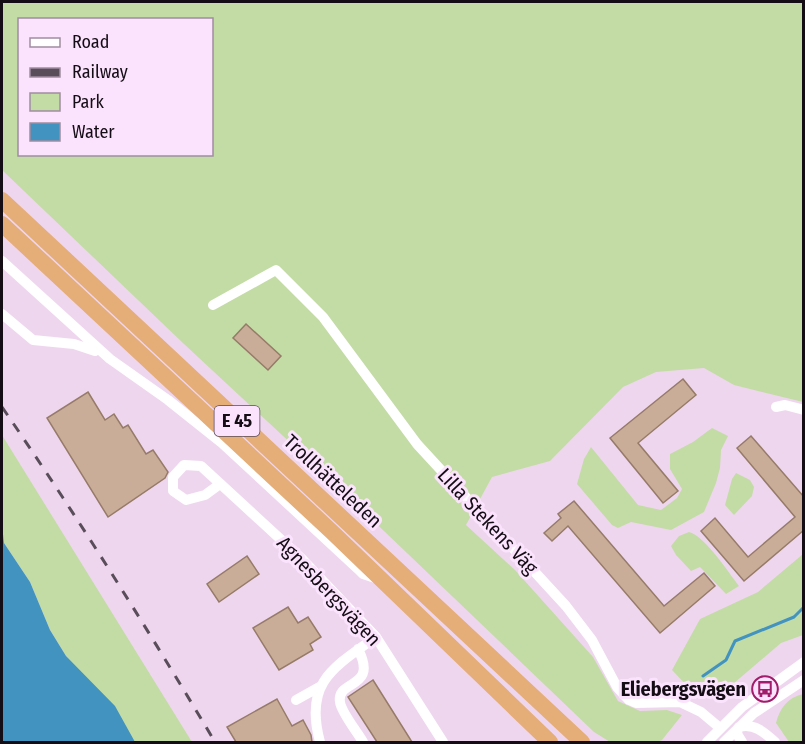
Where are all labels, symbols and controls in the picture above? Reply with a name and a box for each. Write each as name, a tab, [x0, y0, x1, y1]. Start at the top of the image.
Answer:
legend	[18, 18, 213, 156]
text: Road	[72, 31, 109, 53]
text: Railway	[72, 61, 128, 83]
text: Park	[72, 91, 105, 113]
text: Water	[72, 121, 115, 143]
road number: E 45	[214, 406, 260, 436]
street label: Trollhätteleden	[279, 429, 387, 533]
street label: Lilla Stekens Väg	[433, 463, 544, 579]
street label: Agnesbergsvägen	[272, 531, 386, 651]
bus stop icon: Eliebergsvägen	[750, 674, 780, 704]
place label: Eliebergsvägen	[621, 677, 746, 701]

